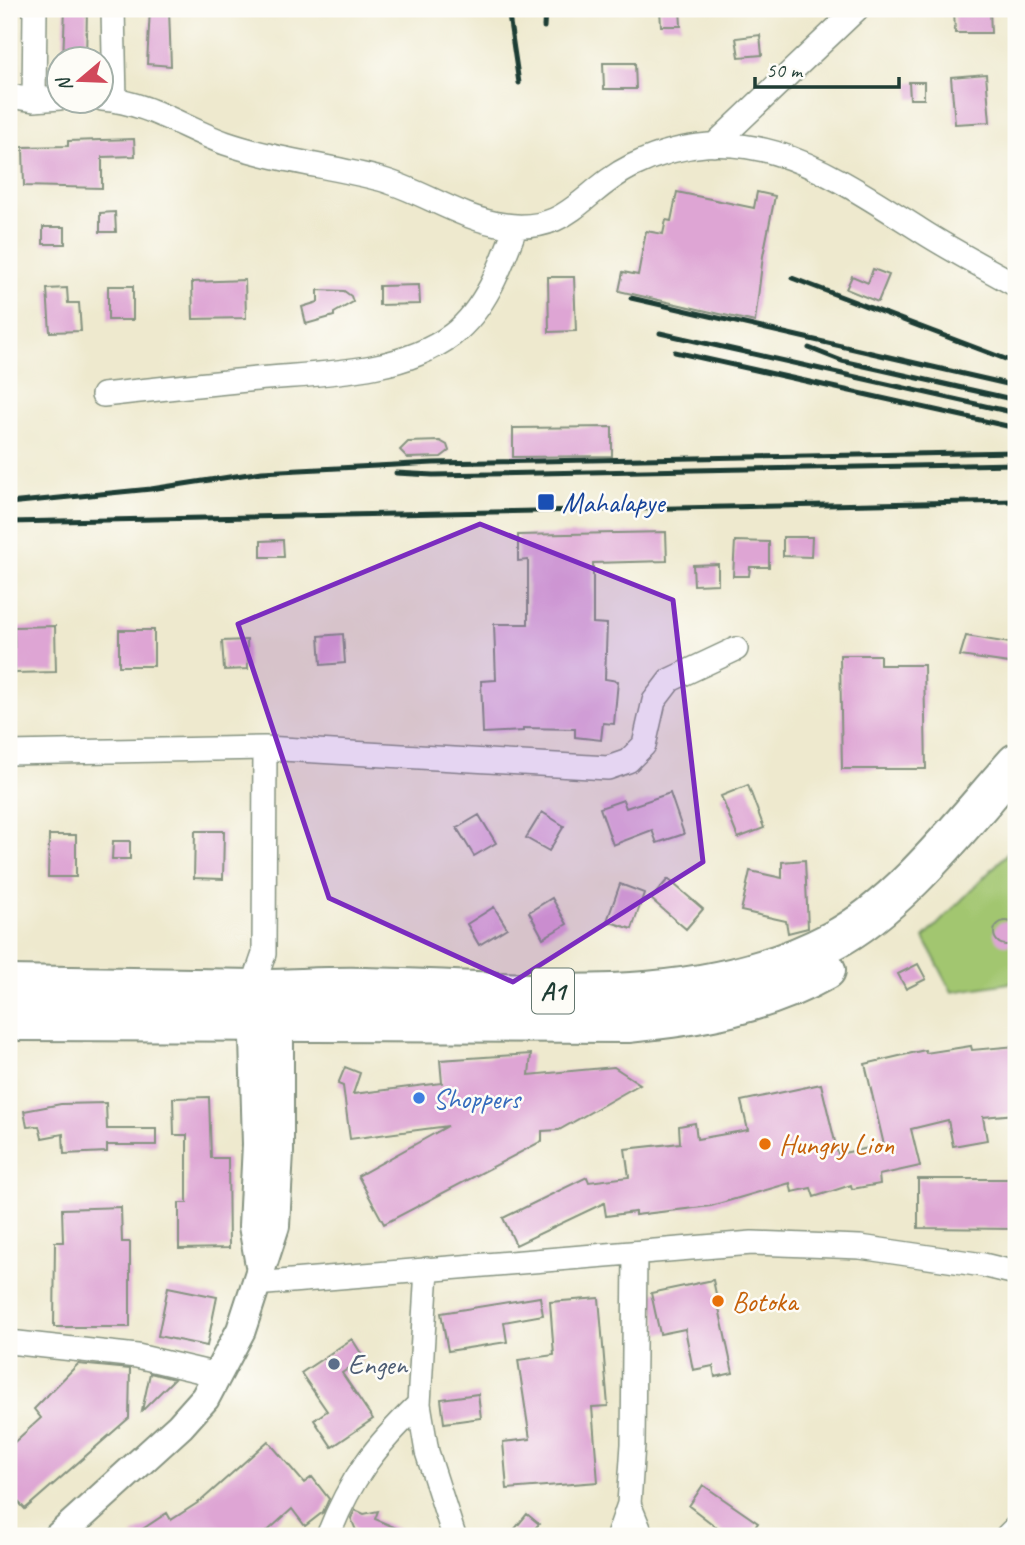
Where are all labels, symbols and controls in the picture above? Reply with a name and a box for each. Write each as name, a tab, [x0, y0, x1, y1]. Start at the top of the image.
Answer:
north arrow	[46, 46, 116, 116]
scale bar	[755, 46, 899, 90]
text: 50 m	[766, 57, 804, 83]
text: N	[51, 73, 78, 95]
place label: Mahalapye	[562, 485, 666, 520]
marker: Mahalapye	[536, 492, 556, 512]
road number: A1	[532, 968, 574, 1014]
place label: Shoppers	[433, 1081, 522, 1116]
marker: Shoppers	[411, 1090, 427, 1106]
place label: Hungry Lion	[779, 1127, 894, 1162]
marker: Hungry Lion	[757, 1136, 773, 1152]
place label: Botoka	[732, 1284, 800, 1319]
marker: Botoka	[710, 1293, 726, 1309]
place label: Engen	[348, 1347, 408, 1382]
marker: Engen	[326, 1356, 342, 1372]

